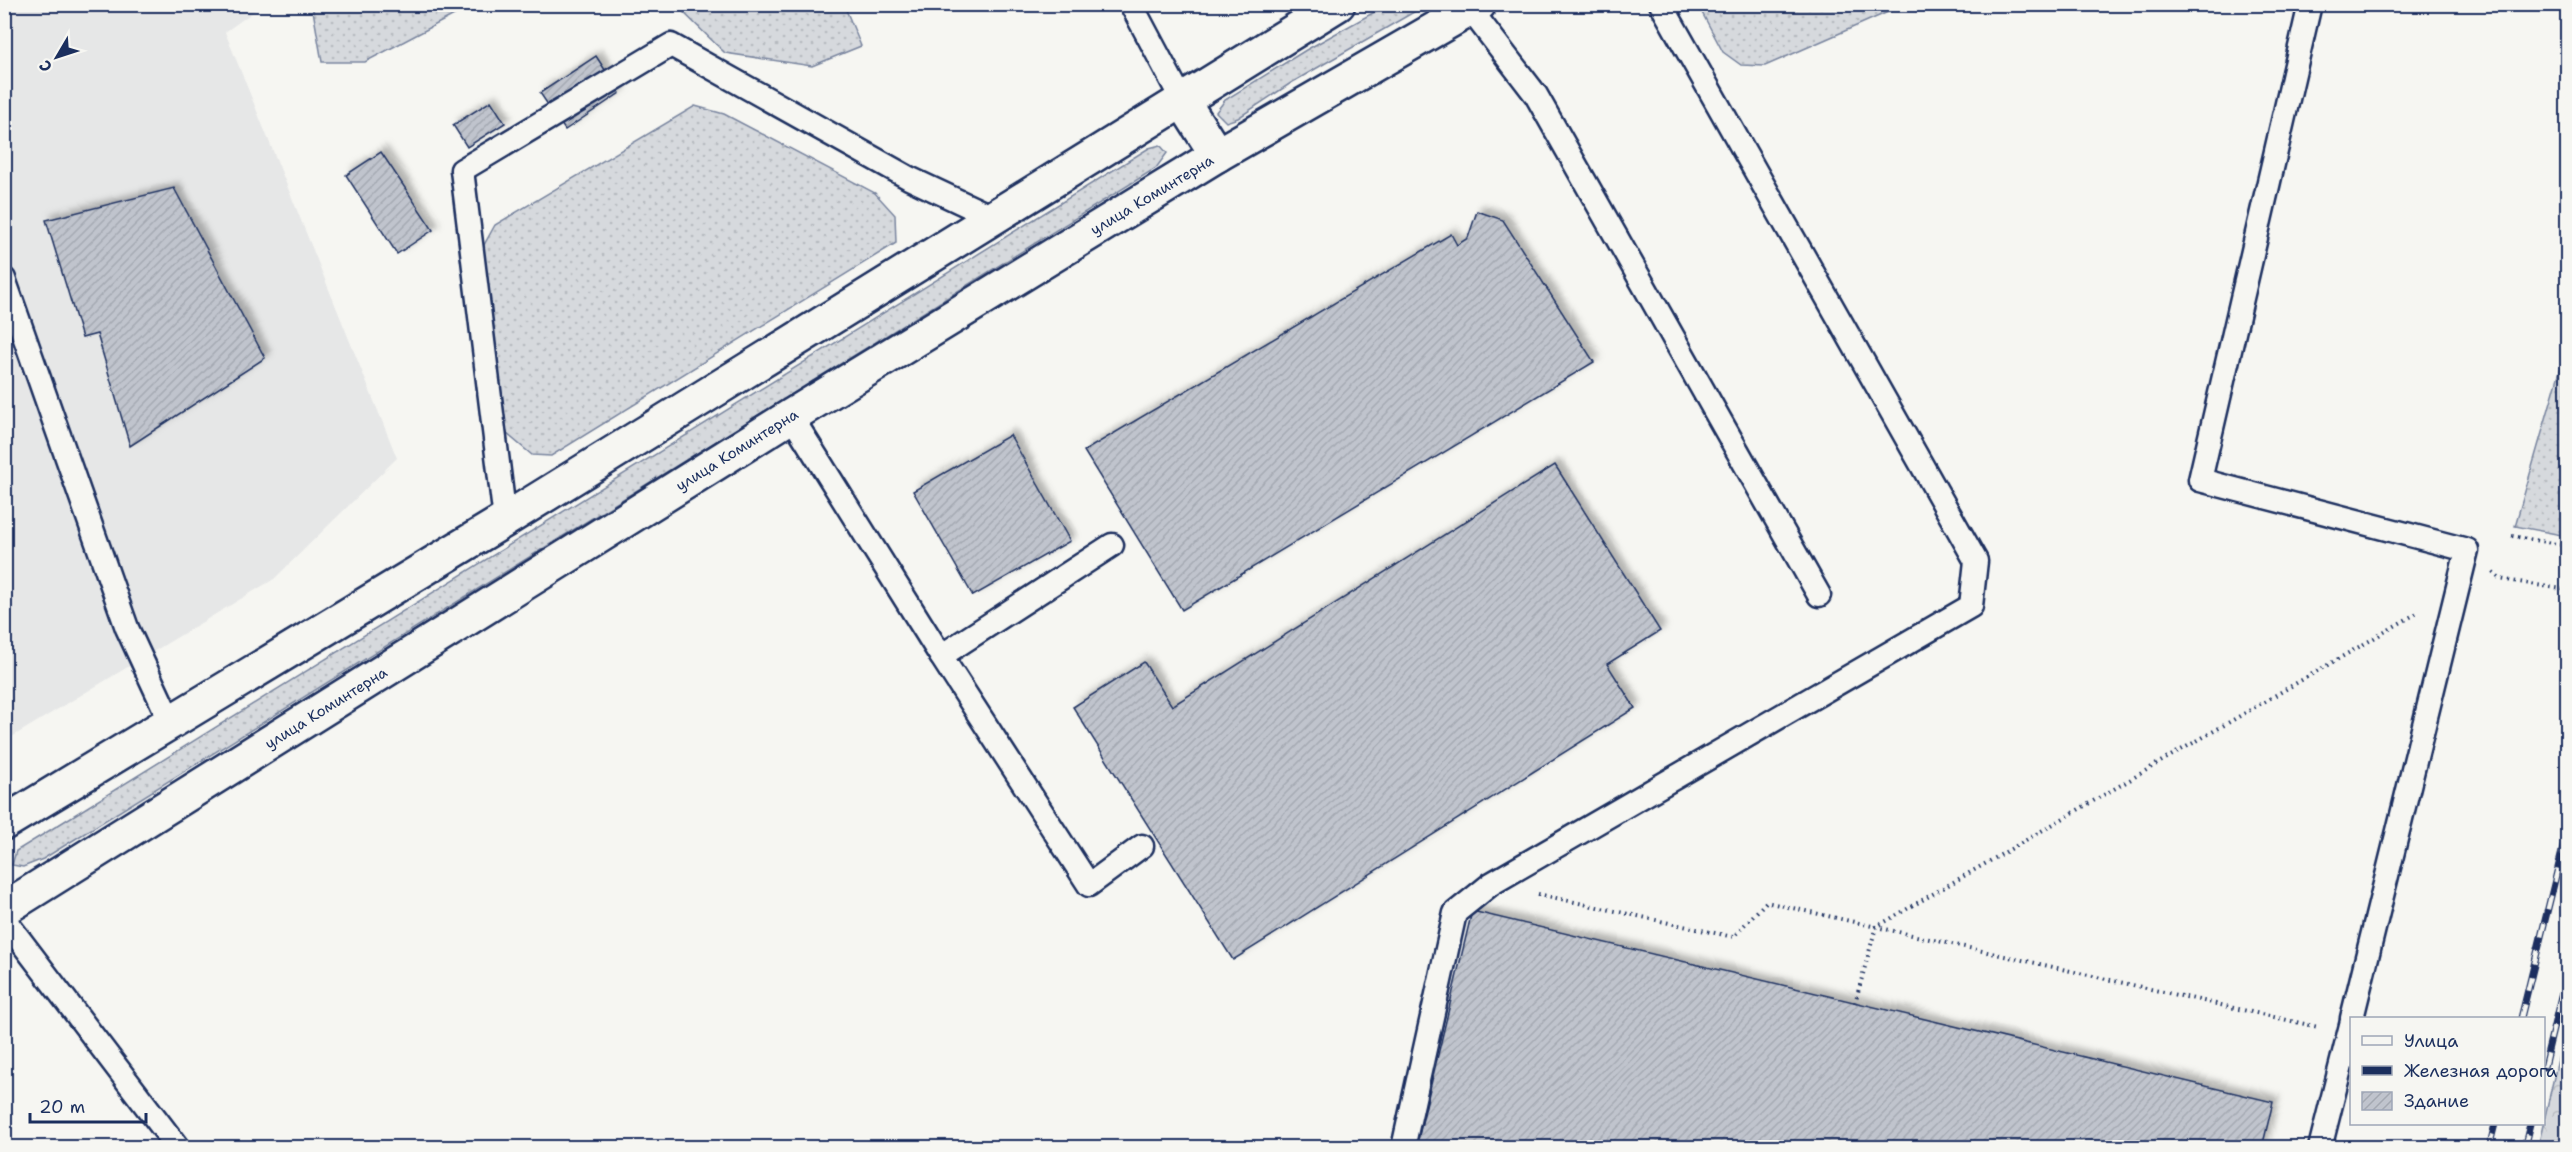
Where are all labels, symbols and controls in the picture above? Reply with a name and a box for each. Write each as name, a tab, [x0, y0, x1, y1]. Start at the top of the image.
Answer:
north arrow	[27, 27, 87, 87]
text: С	[34, 56, 57, 77]
street label: улица Коминтерна	[1087, 150, 1218, 240]
street label: улица Коминтерна	[672, 404, 803, 496]
street label: улица Коминтерна	[261, 662, 392, 754]
legend	[2350, 1017, 2545, 1125]
text: Улица	[2404, 1029, 2458, 1053]
text: Железная дорога	[2404, 1059, 2557, 1083]
scale bar	[30, 1086, 146, 1124]
text: Здание	[2404, 1089, 2469, 1113]
text: 20 m	[39, 1095, 85, 1119]

